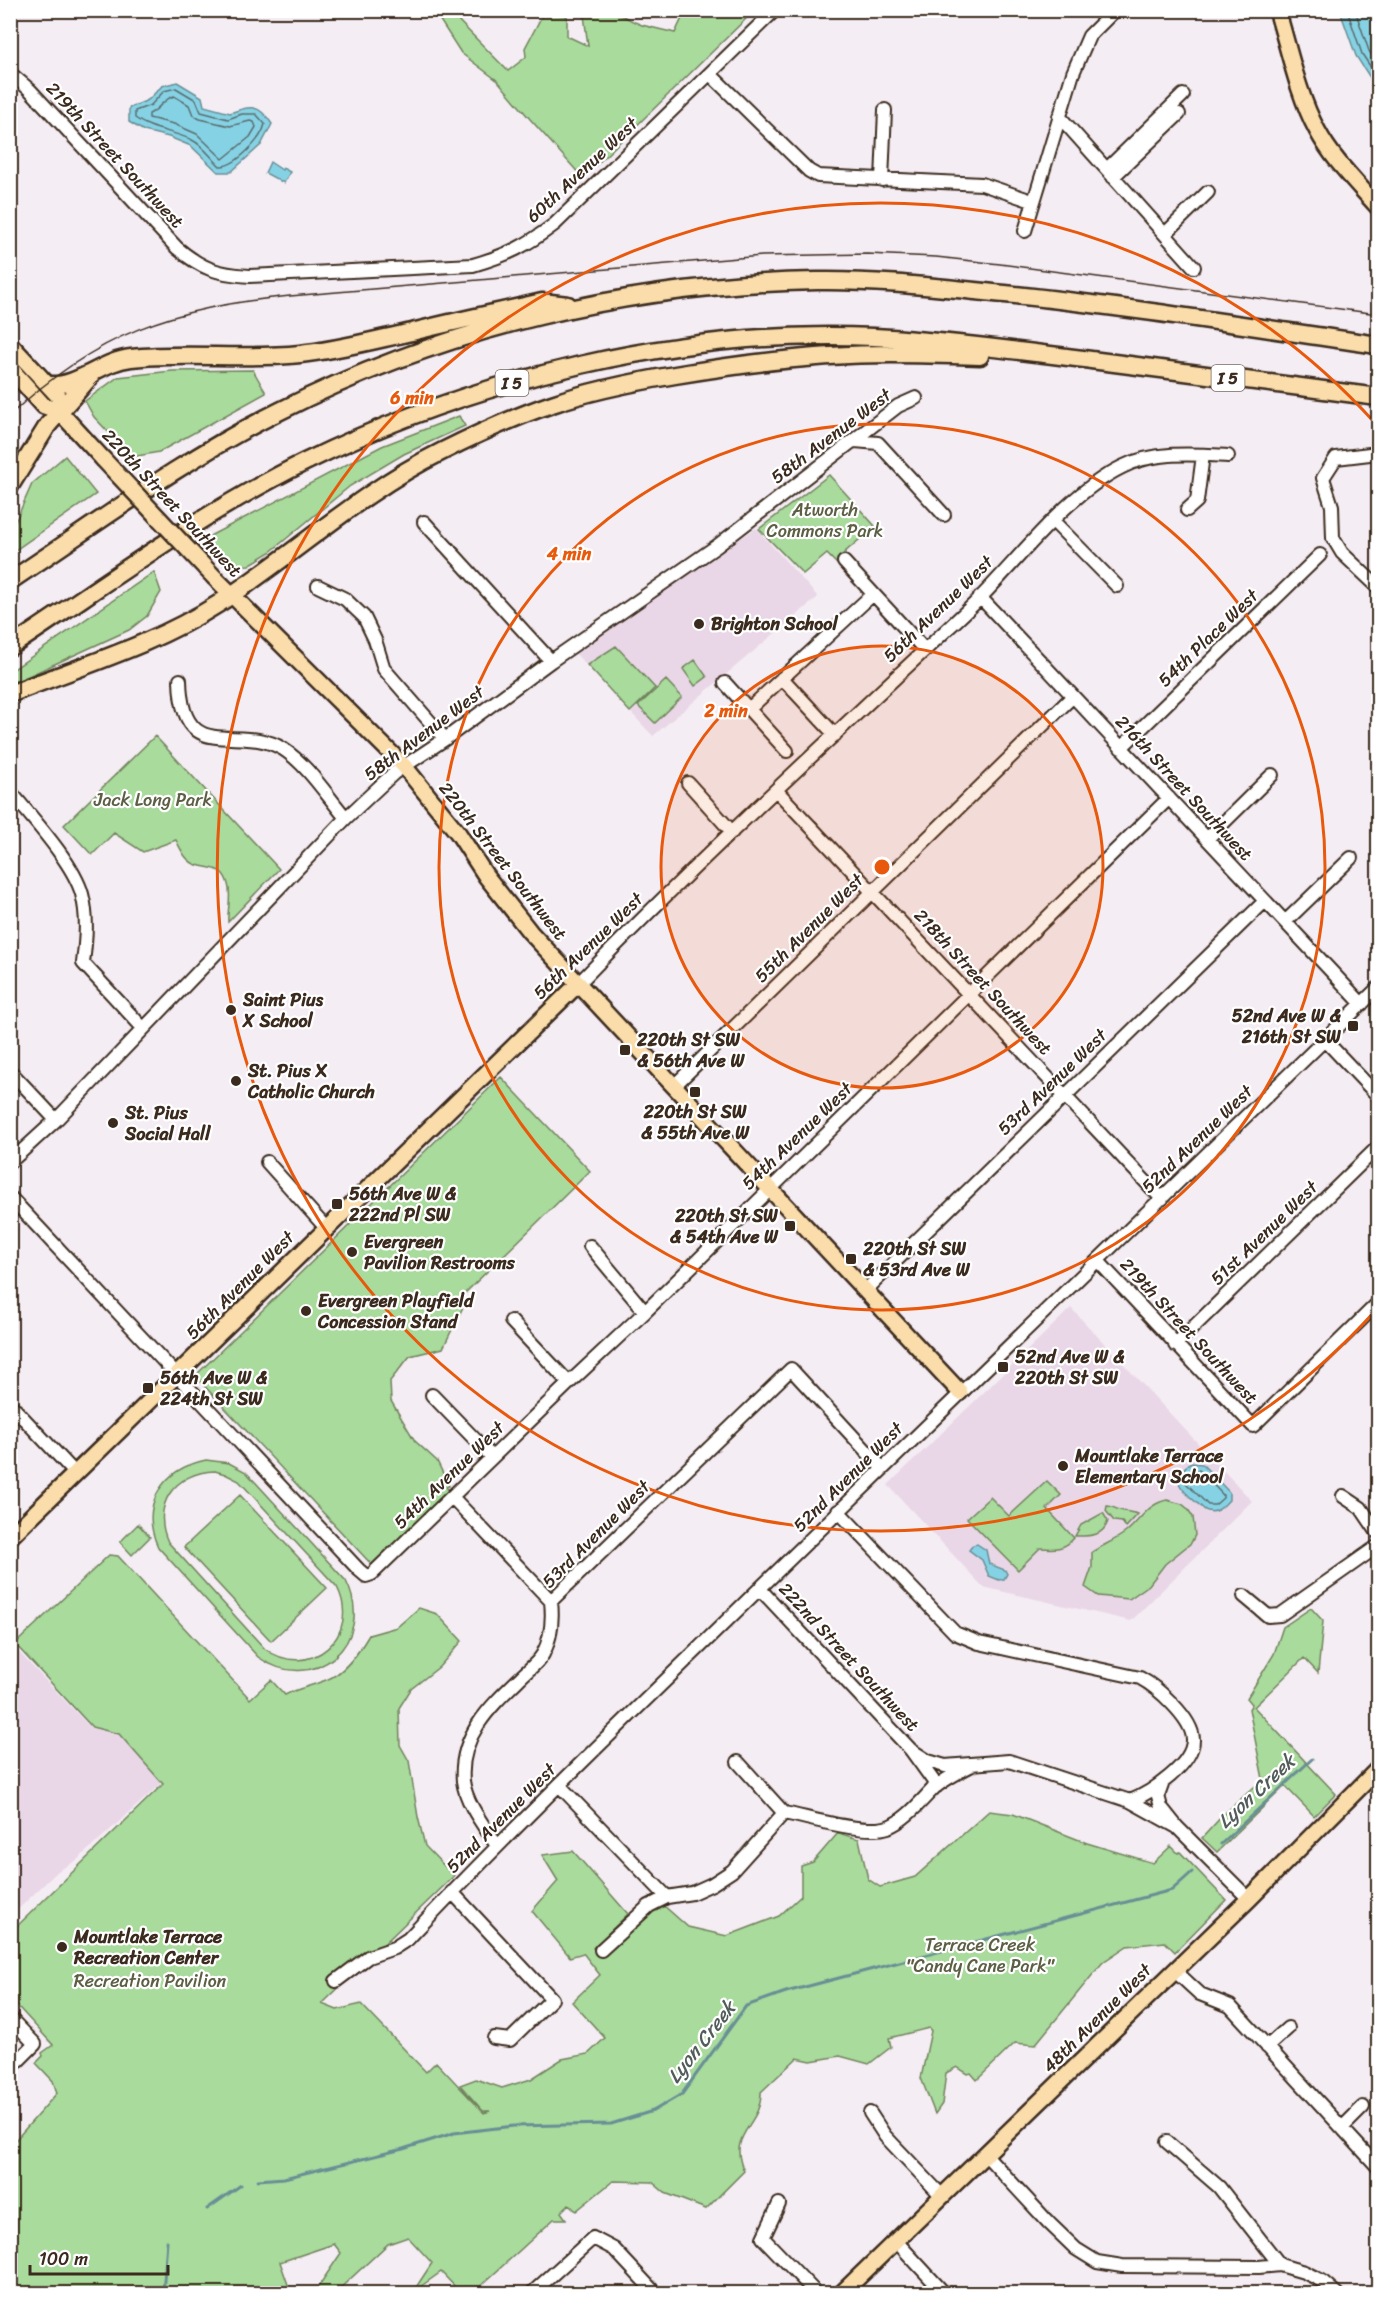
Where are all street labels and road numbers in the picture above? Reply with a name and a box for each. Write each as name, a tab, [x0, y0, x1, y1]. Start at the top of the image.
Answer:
street label: 219th Street Southwest	[38, 74, 192, 236]
street label: 60th Avenue West	[518, 109, 646, 231]
road number: I 5	[1212, 365, 1244, 391]
road number: I 5	[496, 370, 528, 396]
street label: 58th Avenue West	[764, 379, 899, 492]
street label: 220th Street Southwest	[94, 421, 250, 585]
street label: 56th Avenue West	[875, 547, 1001, 671]
street label: 54th Place West	[1150, 581, 1267, 695]
street label: 58th Avenue West	[357, 676, 492, 789]
street label: 216th Street Southwest	[1107, 707, 1261, 869]
street label: 220th Street Southwest	[430, 774, 576, 948]
street label: 55th Avenue West	[746, 865, 872, 991]
street label: 56th Avenue West	[525, 884, 651, 1008]
street label: 218th Street Southwest	[906, 901, 1060, 1063]
street label: 53rd Avenue West	[989, 1020, 1115, 1143]
street label: 54th Avenue West	[734, 1074, 861, 1198]
street label: 52nd Avenue West	[1133, 1076, 1261, 1201]
street label: 51st Avenue West	[1202, 1172, 1326, 1293]
street label: 56th Avenue West	[178, 1222, 303, 1347]
street label: 219th Street Southwest	[1112, 1250, 1266, 1412]
street label: 54th Avenue West	[386, 1413, 513, 1537]
street label: 52nd Avenue West	[785, 1414, 911, 1540]
street label: 53rd Avenue West	[534, 1472, 658, 1596]
street label: 222nd Street Southwest	[771, 1575, 927, 1739]
street label: 52nd Avenue West	[438, 1755, 564, 1881]
street label: 48th Avenue West	[1034, 1955, 1160, 2081]

